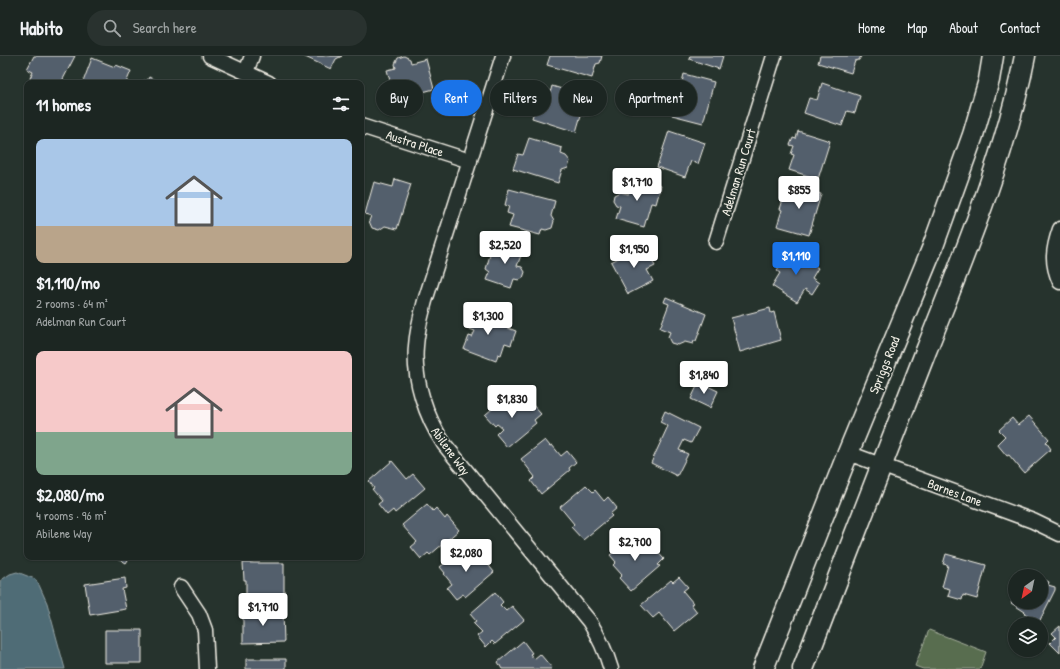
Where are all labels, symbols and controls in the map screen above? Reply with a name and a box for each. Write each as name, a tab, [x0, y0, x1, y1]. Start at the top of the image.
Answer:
search box	[87, 10, 367, 46]
text: Habito	[20, 15, 63, 41]
icon: search	[101, 17, 123, 39]
text: Search here	[133, 17, 197, 38]
text: Home	[858, 18, 885, 37]
text: Map	[907, 18, 927, 37]
text: About	[949, 18, 978, 37]
text: Contact	[1000, 18, 1040, 37]
chip: Buy	[376, 80, 423, 116]
chip: Rent	[431, 80, 482, 116]
chip: Filters	[490, 80, 551, 116]
chip: New	[559, 80, 607, 116]
chip: Apartment	[615, 80, 697, 116]
text: 11 homes	[36, 93, 91, 116]
icon: filters	[330, 93, 352, 115]
street label: Austra Place	[384, 125, 446, 161]
street label: Adelman Run Court	[716, 126, 760, 218]
icon: home	[158, 165, 230, 237]
pin: $1,710	[604, 168, 670, 202]
text: $1,710	[622, 172, 652, 190]
pin: $855	[775, 176, 823, 210]
text: $855	[787, 180, 811, 198]
pin: $2,520	[472, 231, 538, 265]
text: $2,520	[489, 235, 521, 253]
pin: $1,950	[601, 235, 667, 269]
text: $1,950	[619, 239, 649, 257]
pin: $1,110	[763, 242, 829, 276]
text: $1,110	[781, 246, 811, 264]
text: $1,110/mo	[36, 271, 100, 294]
text: 2 rooms · 64 m²	[36, 294, 108, 312]
pin: $1,300	[455, 302, 521, 336]
text: $1,300	[472, 306, 504, 324]
text: Adelman Run Court	[36, 312, 126, 330]
street label: Spriggs Road	[864, 334, 904, 396]
pin: $1,840	[671, 361, 737, 395]
text: $1,840	[689, 365, 719, 383]
icon: home	[158, 377, 230, 449]
pin: $1,830	[479, 385, 545, 419]
text: $1,830	[496, 389, 528, 407]
street label: Abilene Way	[427, 423, 475, 479]
street label: Barnes Lane	[925, 474, 985, 510]
text: $2,080/mo	[36, 483, 104, 506]
text: 4 rooms · 96 m²	[36, 506, 107, 524]
text: Abilene Way	[36, 524, 92, 542]
pin: $2,700	[602, 528, 668, 562]
text: $2,700	[618, 532, 652, 550]
pin: $2,080	[433, 539, 499, 573]
text: $2,080	[450, 543, 482, 561]
north arrow	[1008, 569, 1048, 609]
map controls	[1008, 569, 1048, 657]
pin: $1,710	[230, 593, 296, 627]
text: $1,710	[248, 597, 278, 615]
button: layers	[1008, 617, 1048, 657]

